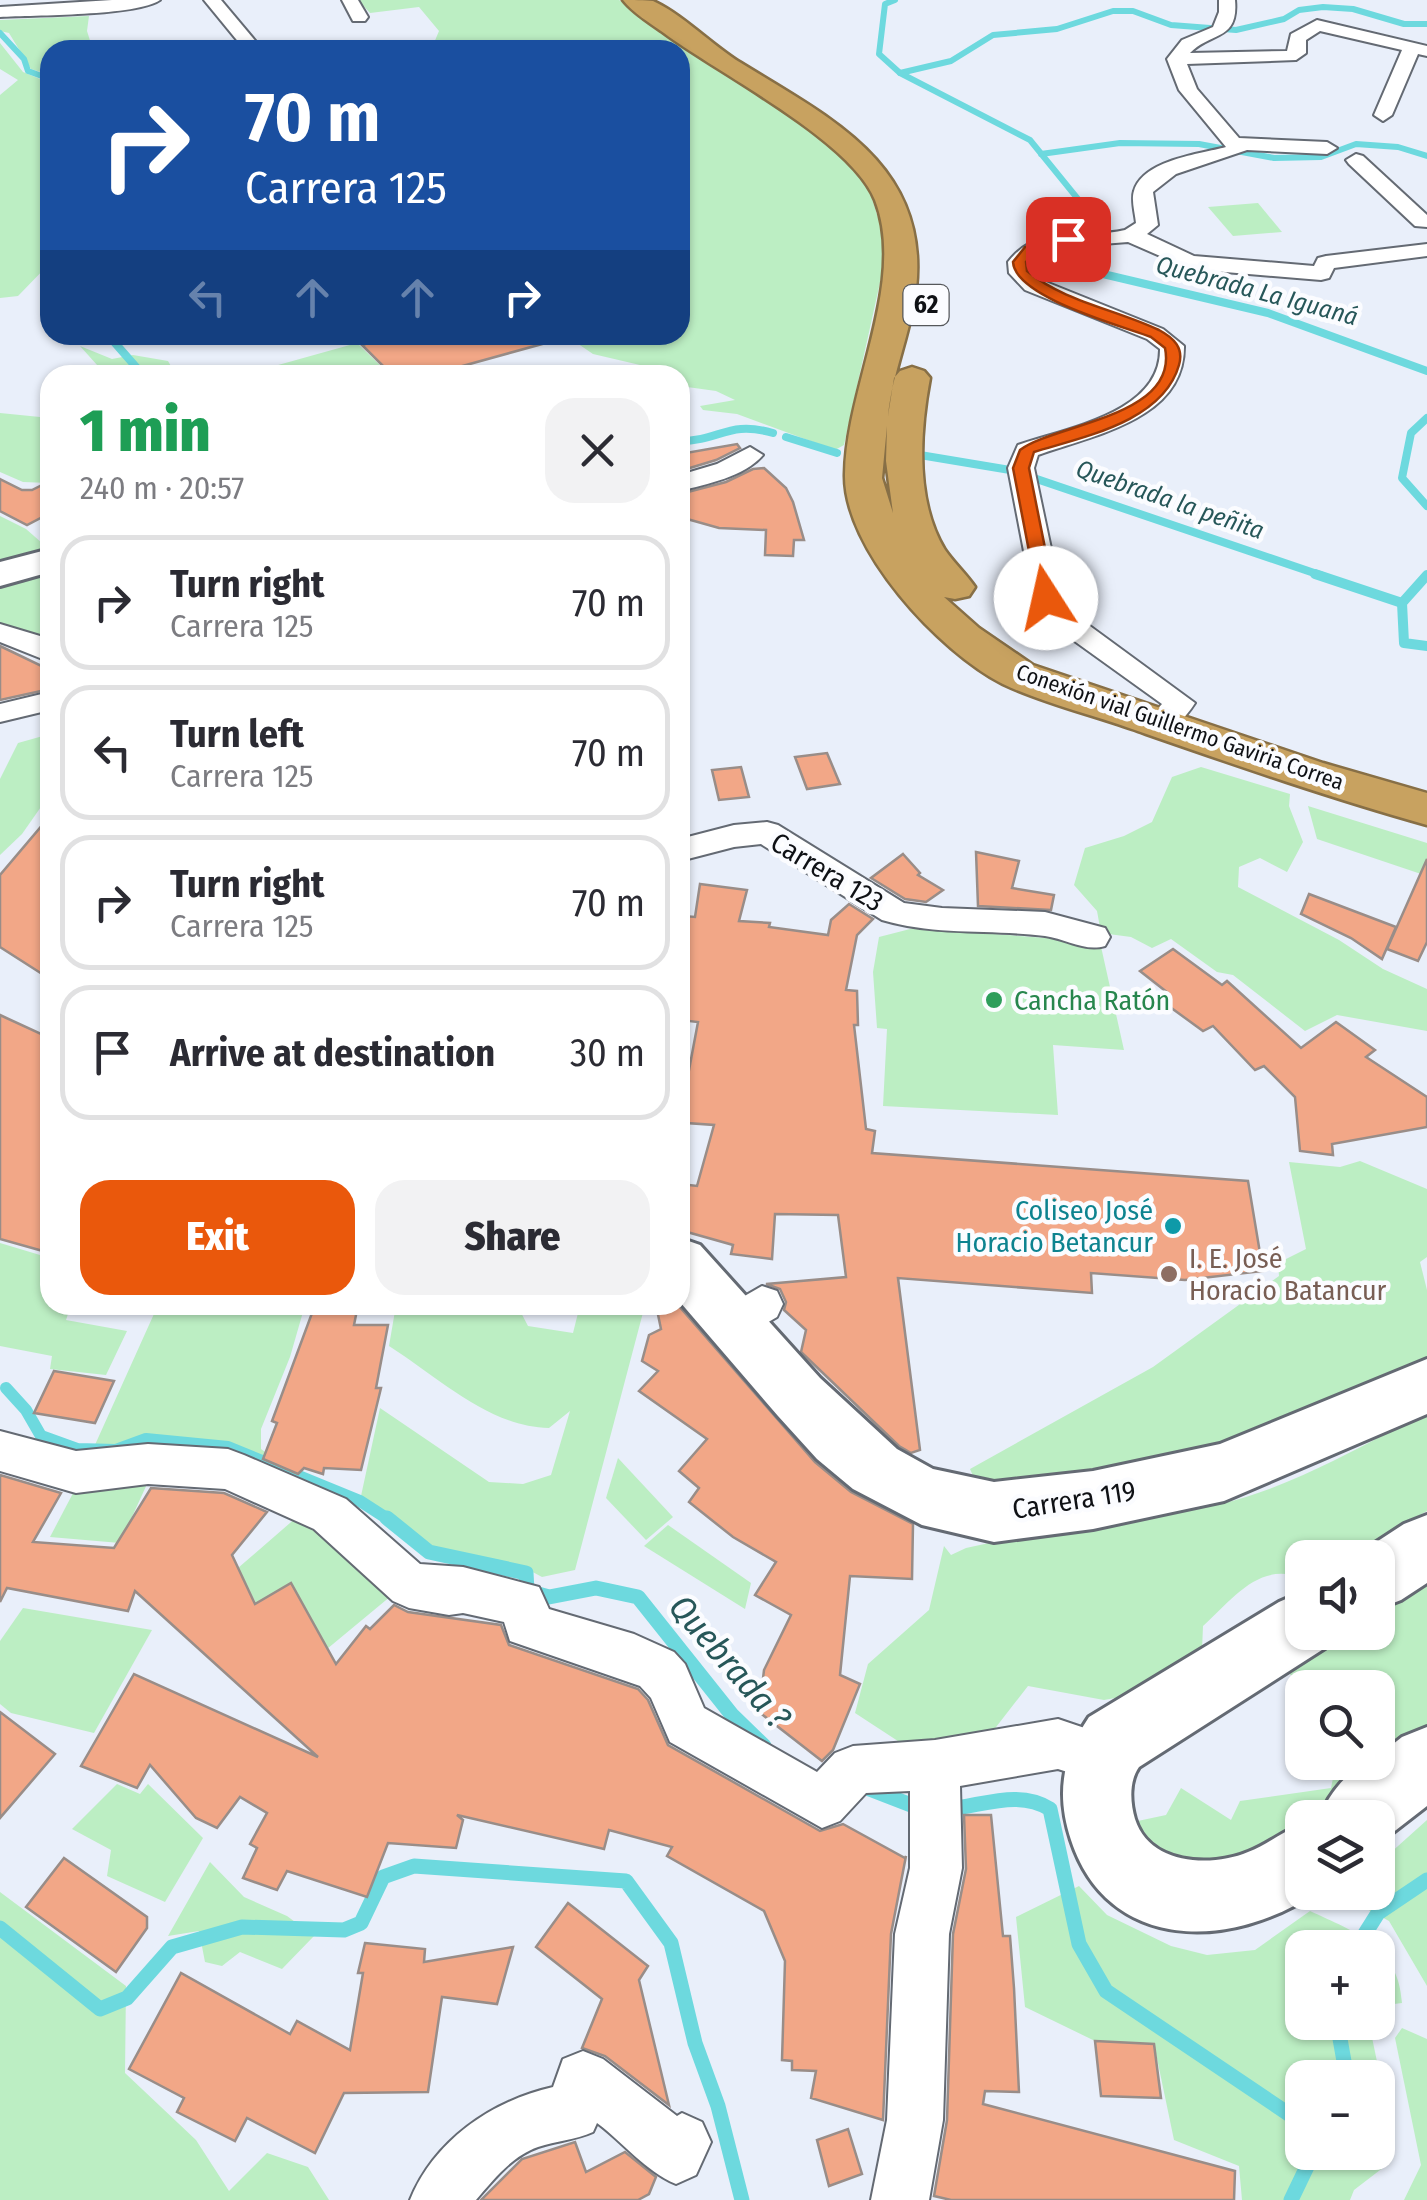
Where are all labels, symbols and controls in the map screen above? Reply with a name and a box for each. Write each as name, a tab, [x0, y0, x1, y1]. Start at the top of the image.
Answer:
text: 70 m	[245, 76, 380, 160]
icon: right	[80, 80, 210, 210]
text: Carrera 125	[245, 161, 447, 215]
pin	[1026, 197, 1111, 282]
icon: arrive	[1041, 212, 1096, 267]
water label: Quebrada La Iguaná	[1153, 250, 1361, 332]
icon: left	[180, 270, 235, 325]
icon: ahead	[285, 270, 340, 325]
icon: ahead	[390, 270, 445, 325]
icon: right	[495, 270, 550, 325]
road number: 62	[904, 285, 948, 325]
text: 1 min	[80, 395, 211, 467]
button: close	[545, 398, 650, 503]
water label: Quebrada la peñita	[1072, 454, 1268, 546]
text: 240 m · 20:57	[80, 469, 244, 507]
position arrow	[994, 546, 1098, 650]
text: Turn right	[170, 561, 324, 607]
icon: right	[85, 575, 140, 630]
text: 70 m	[572, 580, 645, 626]
text: Carrera 125	[170, 607, 314, 645]
street label: Conexión vial Guillermo Gaviria Correa	[1013, 658, 1347, 796]
text: Turn left	[170, 711, 304, 757]
icon: left	[85, 725, 140, 780]
text: 70 m	[572, 730, 645, 776]
text: Carrera 125	[170, 757, 314, 795]
street label: Carrera 123	[765, 826, 889, 918]
text: Turn right	[170, 861, 324, 907]
icon: right	[85, 875, 140, 930]
text: 70 m	[572, 880, 645, 926]
text: Carrera 125	[170, 907, 314, 945]
place label: Cancha Ratón	[1014, 984, 1170, 1017]
marker: Cancha Ratón	[983, 989, 1005, 1011]
icon: arrive	[85, 1025, 140, 1080]
text: Arrive at destination	[170, 1030, 495, 1076]
text: 30 m	[570, 1030, 645, 1076]
button: Exit	[80, 1180, 355, 1295]
button: Share	[375, 1180, 650, 1295]
place label: Coliseo José Horacio Betancur	[956, 1194, 1153, 1259]
marker: Coliseo José Horacio Betancur	[1162, 1215, 1184, 1237]
place label: I. E. José Horacio Batancur	[1189, 1242, 1387, 1307]
marker: I. E. José Horacio Batancur	[1158, 1263, 1180, 1285]
street label: Carrera 119	[1010, 1474, 1138, 1526]
map controls	[1285, 1540, 1395, 2170]
button: sound	[1285, 1540, 1395, 1650]
water label: Quebrada ?	[660, 1586, 800, 1739]
button: search	[1285, 1670, 1395, 1780]
button: layers	[1285, 1800, 1395, 1910]
button: +	[1285, 1930, 1395, 2040]
button: −	[1285, 2060, 1395, 2170]

